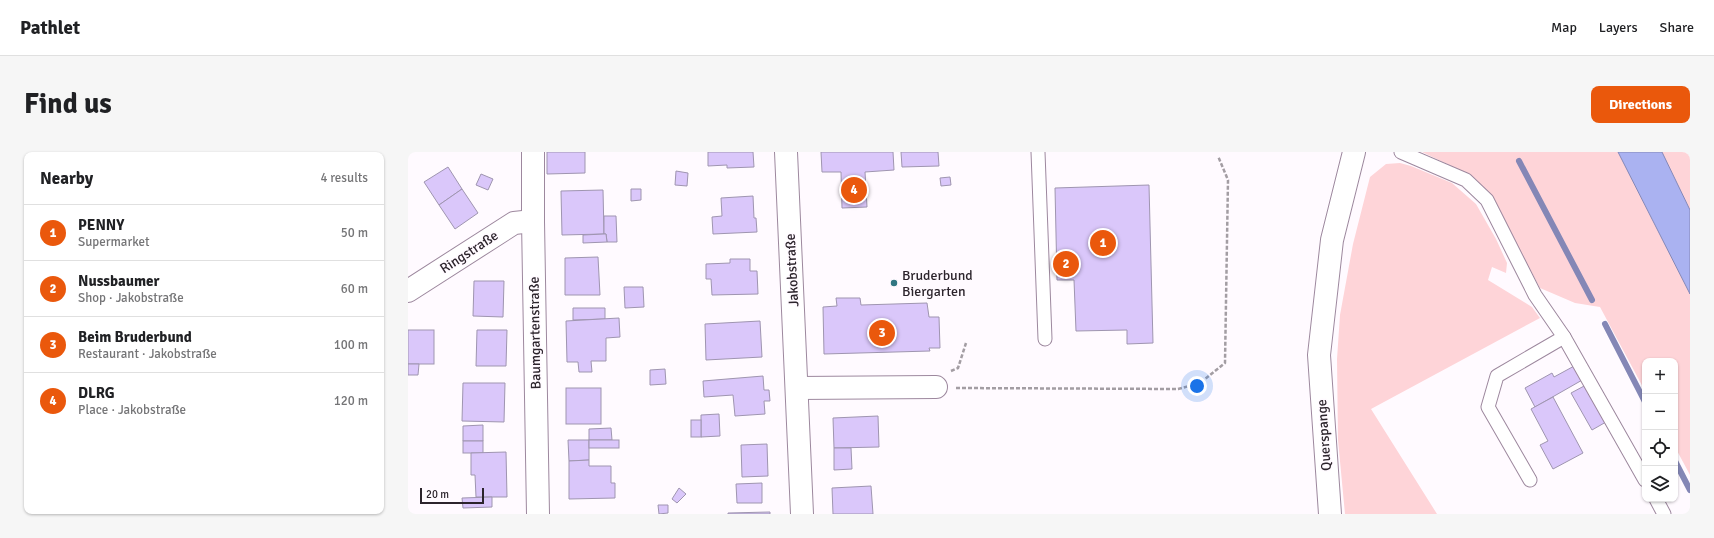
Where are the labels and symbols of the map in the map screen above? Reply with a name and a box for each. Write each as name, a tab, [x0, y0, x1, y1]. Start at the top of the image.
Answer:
pin: 4	[841, 175, 867, 205]
street label: Ringstraße	[437, 227, 501, 277]
pin: 1	[1090, 228, 1116, 258]
street label: Jakobstraße	[782, 233, 802, 307]
pin: 2	[1053, 249, 1079, 279]
place label: Bruderbund Biergarten	[902, 267, 973, 300]
street label: Baumgartenstraße	[526, 277, 544, 389]
marker: Bruderbund Biergarten	[889, 278, 899, 288]
pin: 3	[869, 318, 895, 348]
your location	[1187, 376, 1207, 396]
street label: Querspange	[1313, 399, 1335, 471]
scale bar	[420, 486, 484, 505]

